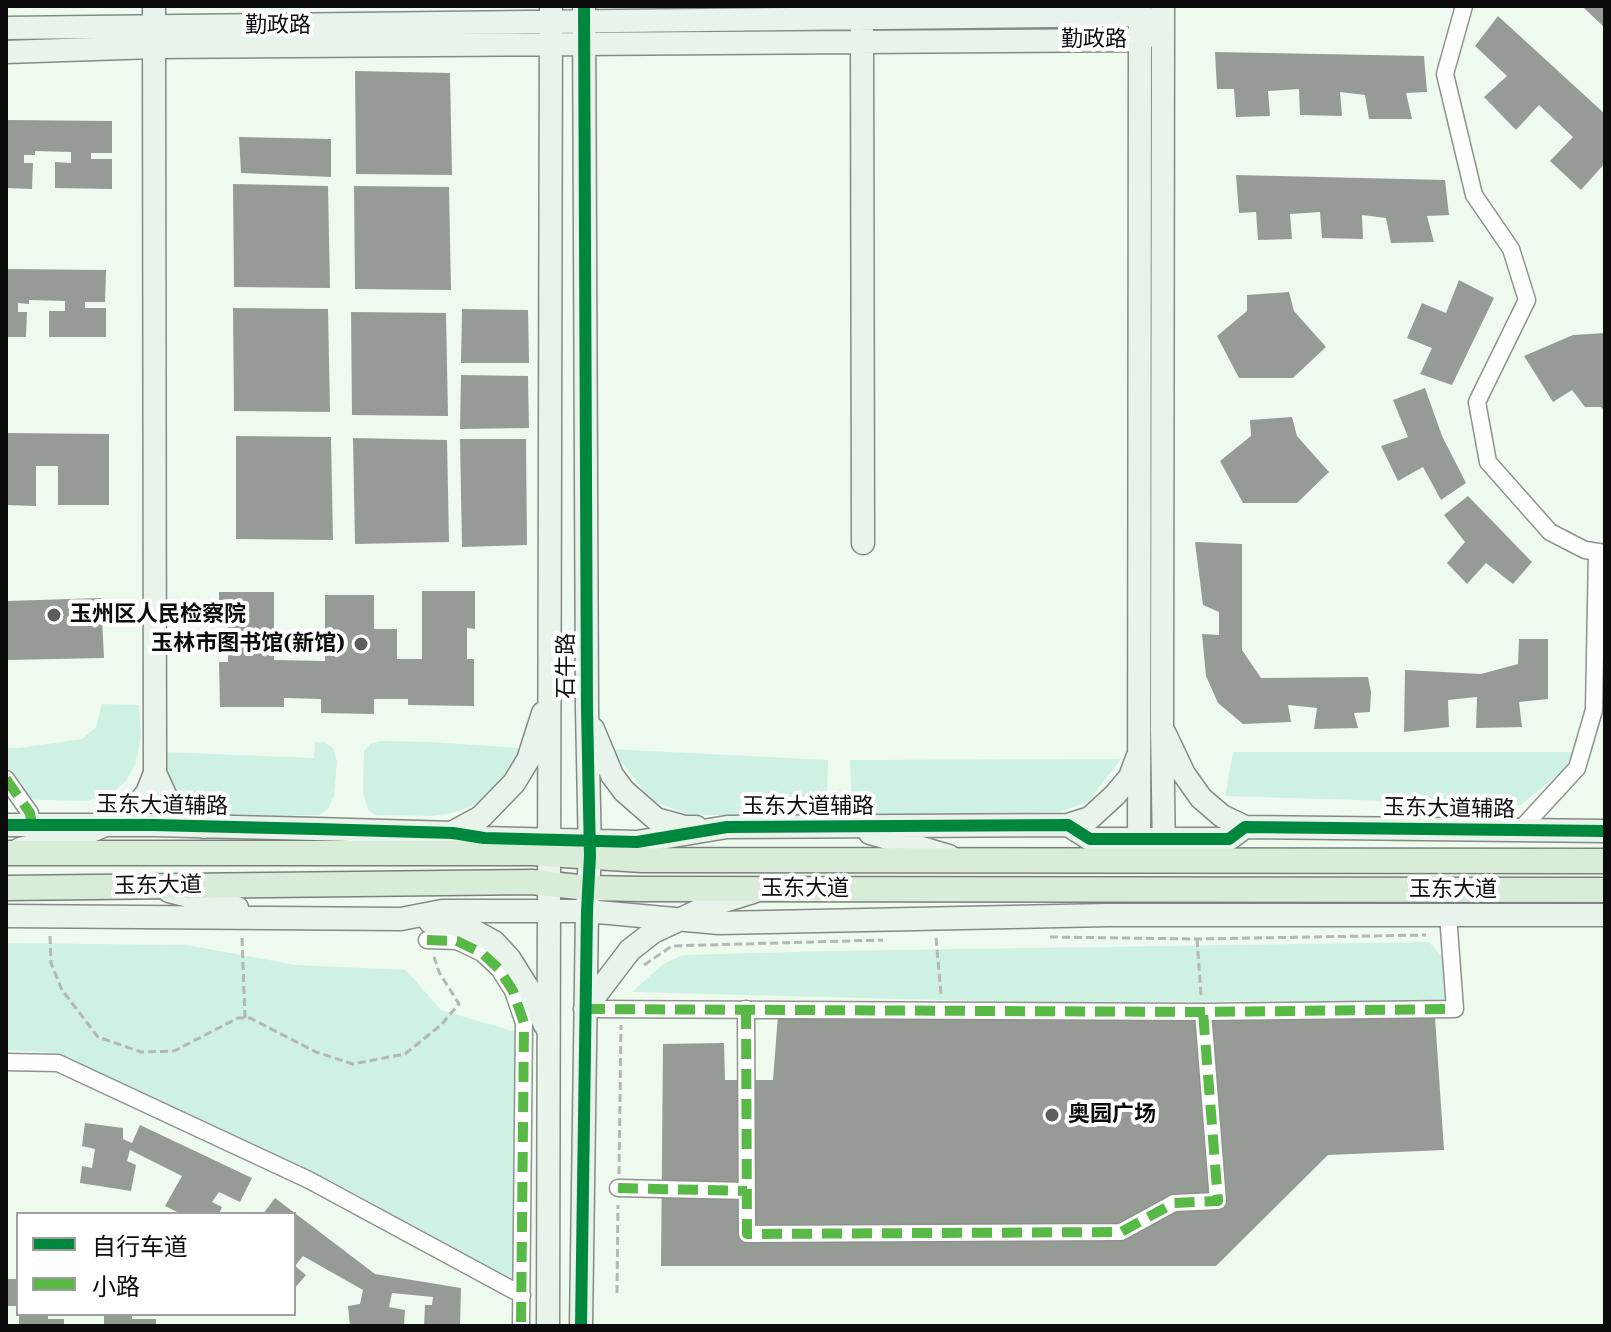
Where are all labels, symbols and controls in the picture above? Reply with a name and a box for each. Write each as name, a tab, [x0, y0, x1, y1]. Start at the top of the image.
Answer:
street label: 勤政路	[245, 13, 311, 39]
street label: 勤政路	[1061, 27, 1127, 53]
place label: 玉州区人民检察院	[70, 602, 246, 628]
marker: 玉州区人民检察院	[45, 606, 63, 624]
place label: 玉林市图书馆(新馆)	[151, 631, 345, 657]
street label: 石牛路	[554, 633, 580, 699]
marker: 玉林市图书馆(新馆)	[352, 635, 370, 653]
street label: 玉东大道辅路	[96, 792, 228, 820]
street label: 玉东大道辅路	[742, 794, 874, 820]
street label: 玉东大道辅路	[1383, 795, 1515, 823]
street label: 玉东大道	[114, 872, 202, 900]
street label: 玉东大道	[761, 876, 849, 902]
street label: 玉东大道	[1409, 877, 1497, 903]
place label: 奥园广场	[1068, 1102, 1156, 1128]
marker: 奥园广场	[1043, 1106, 1061, 1124]
legend	[16, 1212, 296, 1316]
text: 自行车道	[92, 1229, 188, 1262]
text: 小路	[92, 1269, 140, 1302]

